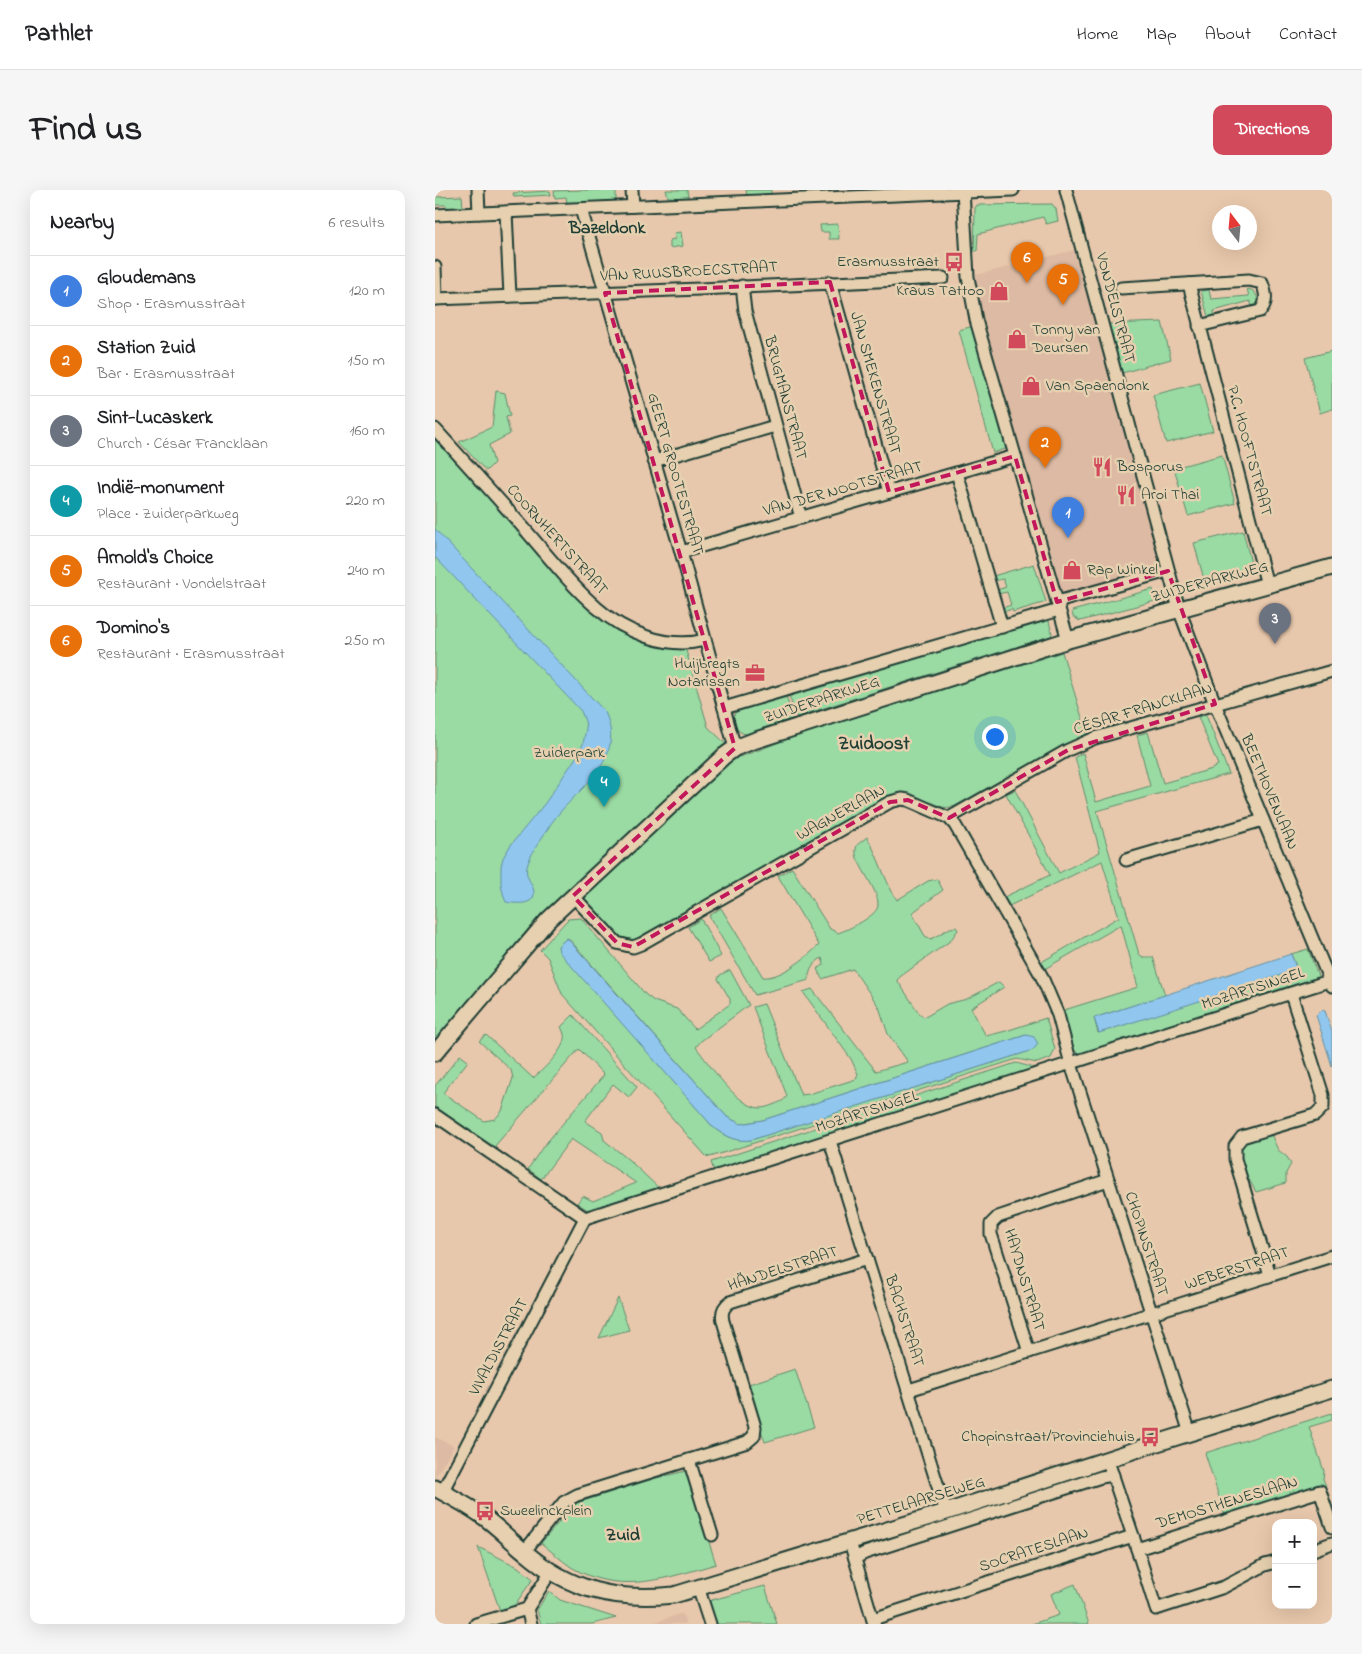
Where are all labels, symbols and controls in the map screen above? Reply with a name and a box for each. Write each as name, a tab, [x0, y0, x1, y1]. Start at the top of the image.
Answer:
text: Pathlet	[25, 17, 93, 52]
text: Home	[1077, 22, 1118, 48]
text: Map	[1146, 22, 1177, 48]
text: About	[1205, 22, 1251, 48]
text: Contact	[1279, 22, 1337, 48]
text: Find us	[30, 105, 142, 156]
button: Directions	[1213, 105, 1332, 155]
north arrow	[1212, 205, 1257, 250]
text: Nearby	[50, 208, 114, 238]
text: 6 results	[328, 211, 385, 235]
district label: Bazeldonk	[568, 216, 646, 242]
pin: 6	[1011, 242, 1043, 283]
street label: VONDELSTRAAT	[1088, 249, 1141, 366]
place label: Erasmusstraat	[837, 250, 940, 274]
bus stop icon: Erasmusstraat	[943, 251, 965, 273]
street label: VAN RUUSBROECSTRAAT	[599, 255, 778, 289]
pin: 5	[1047, 264, 1079, 305]
text: Gloudemans	[97, 265, 196, 292]
text: 1	[63, 279, 69, 303]
text: 120 m	[349, 279, 385, 303]
place label: Kraus Tattoo	[896, 279, 984, 303]
shop icon: Kraus Tattoo	[988, 280, 1010, 302]
text: Shop · Erasmusstraat	[97, 292, 246, 316]
street label: JAN SMEKENSTRAAT	[843, 309, 907, 457]
place label: Tonny van Deursen	[1031, 318, 1100, 360]
shop icon: Tonny van Deursen	[1006, 328, 1028, 350]
street label: BRUGMANSTRAAT	[757, 332, 813, 463]
text: Station Zuid	[97, 335, 195, 362]
text: 2	[62, 349, 70, 373]
text: 150 m	[347, 349, 385, 373]
text: Bar · Erasmusstraat	[97, 362, 235, 386]
place label: Van Spaendonk	[1045, 374, 1150, 398]
shop icon: Van Spaendonk	[1020, 375, 1042, 397]
street label: P.C. HOOFTSTRAAT	[1220, 383, 1278, 519]
street label: GEERT GROOTESTRAAT	[640, 390, 710, 558]
text: Sint-Lucaskerk	[97, 405, 213, 432]
text: 3	[63, 419, 69, 443]
text: 160 m	[350, 419, 385, 443]
pin: 2	[1029, 427, 1061, 468]
text: Church · César Francklaan	[97, 432, 268, 456]
street label: VAN DER NOOTSTRAAT	[760, 455, 925, 523]
place label: Bosporus	[1116, 455, 1183, 479]
restaurant icon: Bosporus	[1091, 456, 1113, 478]
text: Indië-monument	[97, 475, 224, 502]
street label: COORNHERTSTRAAT	[501, 479, 613, 601]
place label: Aroi Thai	[1141, 483, 1199, 507]
restaurant icon: Aroi Thai	[1115, 484, 1137, 506]
text: 4	[63, 489, 69, 513]
text: 220 m	[346, 489, 385, 513]
pin: 1	[1052, 497, 1084, 538]
text: Place · Zuiderparkweg	[97, 502, 239, 526]
text: Arnold's Choice	[97, 545, 213, 572]
street label: ZUIDERPARKWEG	[1149, 555, 1271, 609]
place label: Rap Winkel	[1087, 558, 1158, 582]
text: 5	[61, 559, 71, 583]
text: 240 m	[347, 559, 385, 583]
shop icon: Rap Winkel	[1061, 559, 1083, 581]
text: Restaurant · Vondelstraat	[97, 572, 266, 596]
pin: 3	[1259, 603, 1291, 644]
text: Domino's	[97, 615, 170, 642]
text: 6	[62, 629, 70, 653]
text: 250 m	[345, 629, 385, 653]
text: Restaurant · Erasmusstraat	[97, 642, 285, 666]
place label: Huijbregts Notarissen	[668, 652, 740, 694]
office icon: Huijbregts Notarissen	[744, 662, 766, 684]
street label: ZUIDERPARKWEG	[761, 670, 883, 730]
street label: CÉSAR FRANCKLAAN	[1070, 676, 1216, 742]
your location	[982, 724, 1008, 750]
street label: BEETHOVENLAAN	[1233, 730, 1304, 854]
district label: Zuidoost	[838, 731, 910, 758]
park label: Zuiderpark	[533, 741, 606, 765]
pin: 4	[588, 766, 620, 807]
street label: WAGNERLAAN	[792, 779, 890, 847]
street label: MOZARTSINGEL	[1198, 961, 1308, 1017]
street label: MOZARTSINGEL	[812, 1084, 922, 1140]
street label: CHOPINSTRAAT	[1118, 1189, 1174, 1299]
street label: HAYDNSTRAAT	[997, 1226, 1051, 1334]
street label: HÄNDELSTRAAT	[725, 1240, 841, 1298]
street label: WEBERSTRAAT	[1182, 1241, 1292, 1297]
street label: BACHSTRAAT	[877, 1271, 930, 1370]
street label: VIVALDISTRAAT	[463, 1294, 535, 1401]
place label: Chopinstraat/Provinciehuis	[961, 1425, 1135, 1449]
bus stop icon: Chopinstraat/Provinciehuis	[1139, 1426, 1161, 1448]
street label: PETTELAARSEWEG	[854, 1470, 988, 1532]
street label: DEMOSTHENESLAAN	[1152, 1470, 1301, 1536]
place label: Sweelinckplein	[500, 1499, 592, 1523]
bus stop icon: Sweelinckplein	[474, 1500, 496, 1522]
map controls	[1272, 1519, 1317, 1609]
button: +	[1272, 1519, 1317, 1564]
street label: SOCRATESLAAN	[976, 1521, 1092, 1579]
district label: Zuid	[606, 1523, 641, 1549]
button: −	[1272, 1564, 1317, 1609]

